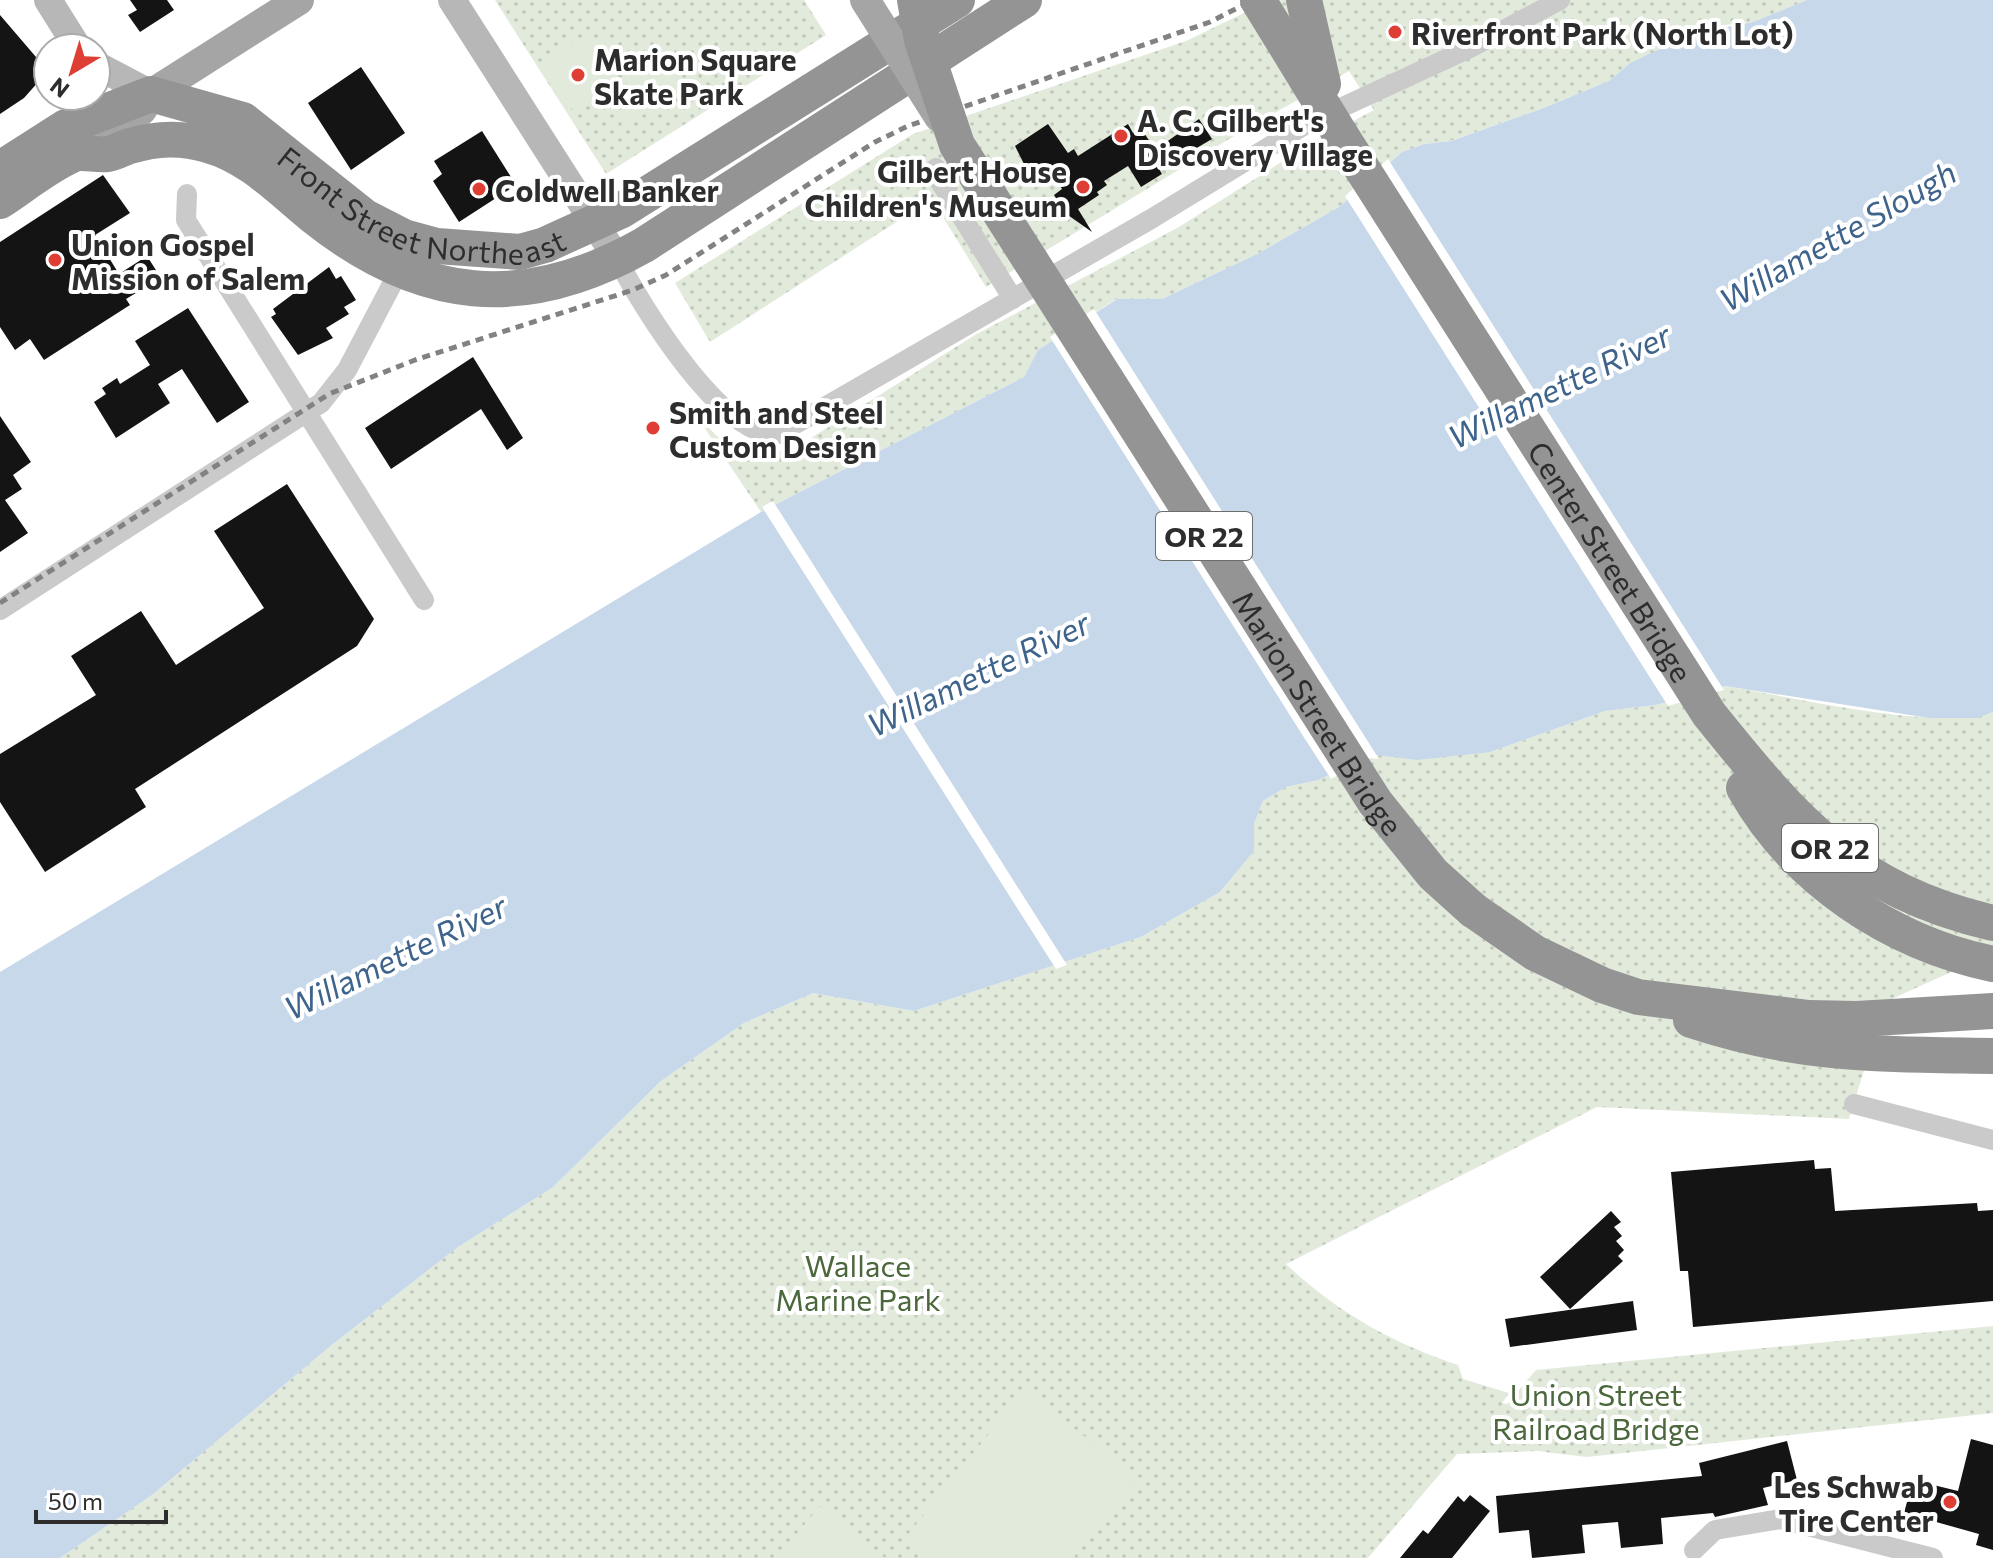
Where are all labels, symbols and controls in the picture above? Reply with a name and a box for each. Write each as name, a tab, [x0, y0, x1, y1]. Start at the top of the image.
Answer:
place label: Riverfront Park (North Lot)	[1411, 14, 1794, 51]
marker: Riverfront Park (North Lot)	[1386, 23, 1404, 41]
north arrow	[32, 32, 112, 112]
place label: Marion Square Skate Park	[594, 40, 797, 111]
marker: Marion Square Skate Park	[569, 66, 587, 84]
text: N	[45, 72, 74, 104]
place label: A. C. Gilbert's Discovery Village	[1137, 101, 1373, 172]
marker: A. C. Gilbert's Discovery Village	[1112, 127, 1130, 145]
street label: Front Street Northeast	[272, 137, 571, 271]
water label: Willamette Slough	[1711, 151, 1963, 319]
place label: Gilbert House Children's Museum	[805, 152, 1067, 223]
place label: Coldwell Banker	[495, 171, 719, 208]
marker: Gilbert House Children's Museum	[1074, 178, 1092, 196]
marker: Coldwell Banker	[470, 180, 488, 198]
place label: Union Gospel Mission of Salem	[71, 225, 305, 296]
marker: Union Gospel Mission of Salem	[46, 251, 64, 269]
water label: Willamette River	[1441, 313, 1678, 456]
place label: Smith and Steel Custom Design	[669, 393, 884, 464]
marker: Smith and Steel Custom Design	[644, 419, 662, 437]
street label: Center Street Bridge	[1521, 434, 1702, 688]
road number: OR 22	[1156, 512, 1252, 560]
street label: Marion Street Bridge	[1226, 583, 1412, 841]
water label: Willamette River	[860, 601, 1097, 744]
road number: OR 22	[1782, 824, 1878, 872]
water label: Willamette River	[277, 884, 514, 1027]
park label: Wallace Marine Park	[775, 1246, 941, 1317]
park label: Union Street Railroad Bridge	[1492, 1375, 1700, 1446]
place label: Les Schwab Tire Center	[1773, 1467, 1934, 1538]
scale bar	[36, 1474, 166, 1524]
text: 50 m	[48, 1486, 103, 1515]
marker: Les Schwab Tire Center	[1941, 1493, 1959, 1511]

